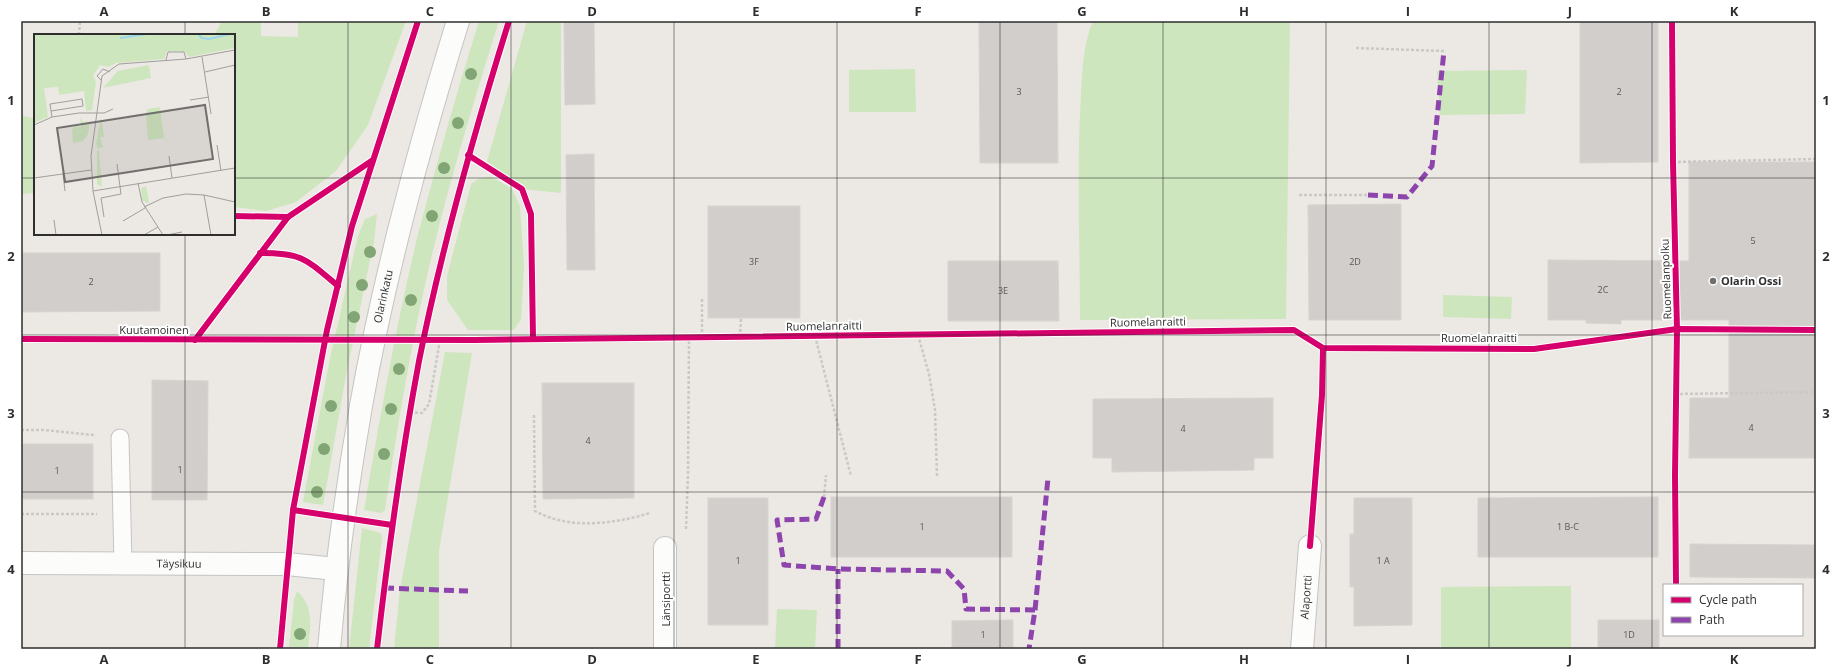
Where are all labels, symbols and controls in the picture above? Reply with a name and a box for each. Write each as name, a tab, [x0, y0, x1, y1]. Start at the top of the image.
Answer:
text: A	[100, 2, 109, 20]
text: B	[262, 2, 271, 20]
text: C	[426, 2, 434, 20]
text: D	[587, 2, 597, 20]
text: E	[752, 2, 760, 20]
text: F	[914, 2, 922, 20]
text: G	[1077, 2, 1087, 20]
text: H	[1239, 2, 1249, 20]
text: I	[1406, 2, 1410, 20]
text: J	[1567, 2, 1572, 20]
text: K	[1730, 2, 1739, 20]
inset map	[34, 34, 235, 235]
house number: 3	[1016, 85, 1022, 98]
house number: 2	[1616, 85, 1622, 98]
text: 1	[7, 91, 15, 109]
text: 1	[1822, 91, 1830, 109]
house number: 5	[1750, 234, 1756, 247]
street label: Ruomelanpolku	[1657, 238, 1674, 320]
text: 2	[7, 247, 15, 265]
text: 2	[1822, 247, 1830, 265]
house number: 3F	[749, 255, 759, 268]
house number: 2D	[1349, 255, 1361, 268]
street label: Olarinkatu	[369, 268, 396, 324]
place label: Olarin Ossi	[1721, 273, 1781, 288]
house number: 2	[88, 275, 94, 288]
marker: Olarin Ossi	[1708, 276, 1718, 286]
house number: 2C	[1598, 283, 1609, 296]
house number: 3E	[998, 284, 1008, 297]
street label: Ruomelanraitti	[1110, 313, 1186, 330]
street label: Ruomelanraitti	[786, 317, 862, 334]
street label: Kuutamoinen	[119, 322, 189, 337]
street label: Ruomelanraitti	[1441, 330, 1517, 345]
text: 3	[7, 404, 15, 422]
text: 3	[1822, 404, 1830, 422]
house number: 4	[1748, 421, 1754, 434]
house number: 4	[1180, 422, 1186, 435]
house number: 4	[585, 434, 591, 447]
house number: 1	[177, 463, 183, 476]
house number: 1	[54, 464, 60, 477]
house number: 1	[919, 520, 925, 533]
house number: 1 B-C	[1557, 520, 1579, 533]
house number: 1	[735, 554, 741, 567]
house number: 1 A	[1376, 554, 1390, 567]
street label: Täysikuu	[156, 556, 202, 571]
text: 4	[7, 560, 15, 578]
text: 4	[1822, 560, 1830, 578]
street label: Länsiportti	[658, 571, 673, 627]
street label: Alaportti	[1296, 574, 1315, 620]
legend	[1663, 584, 1803, 636]
text: Cycle path	[1699, 591, 1757, 608]
text: Path	[1699, 611, 1725, 628]
house number: 1	[980, 628, 986, 641]
house number: 1D	[1623, 628, 1635, 641]
text: A	[100, 650, 109, 668]
text: B	[262, 650, 271, 668]
text: C	[426, 650, 434, 668]
text: D	[587, 650, 597, 668]
text: E	[752, 650, 760, 668]
text: F	[914, 650, 922, 668]
text: G	[1077, 650, 1087, 668]
text: H	[1239, 650, 1249, 668]
text: I	[1406, 650, 1410, 668]
text: J	[1567, 650, 1572, 668]
text: K	[1730, 650, 1739, 668]

